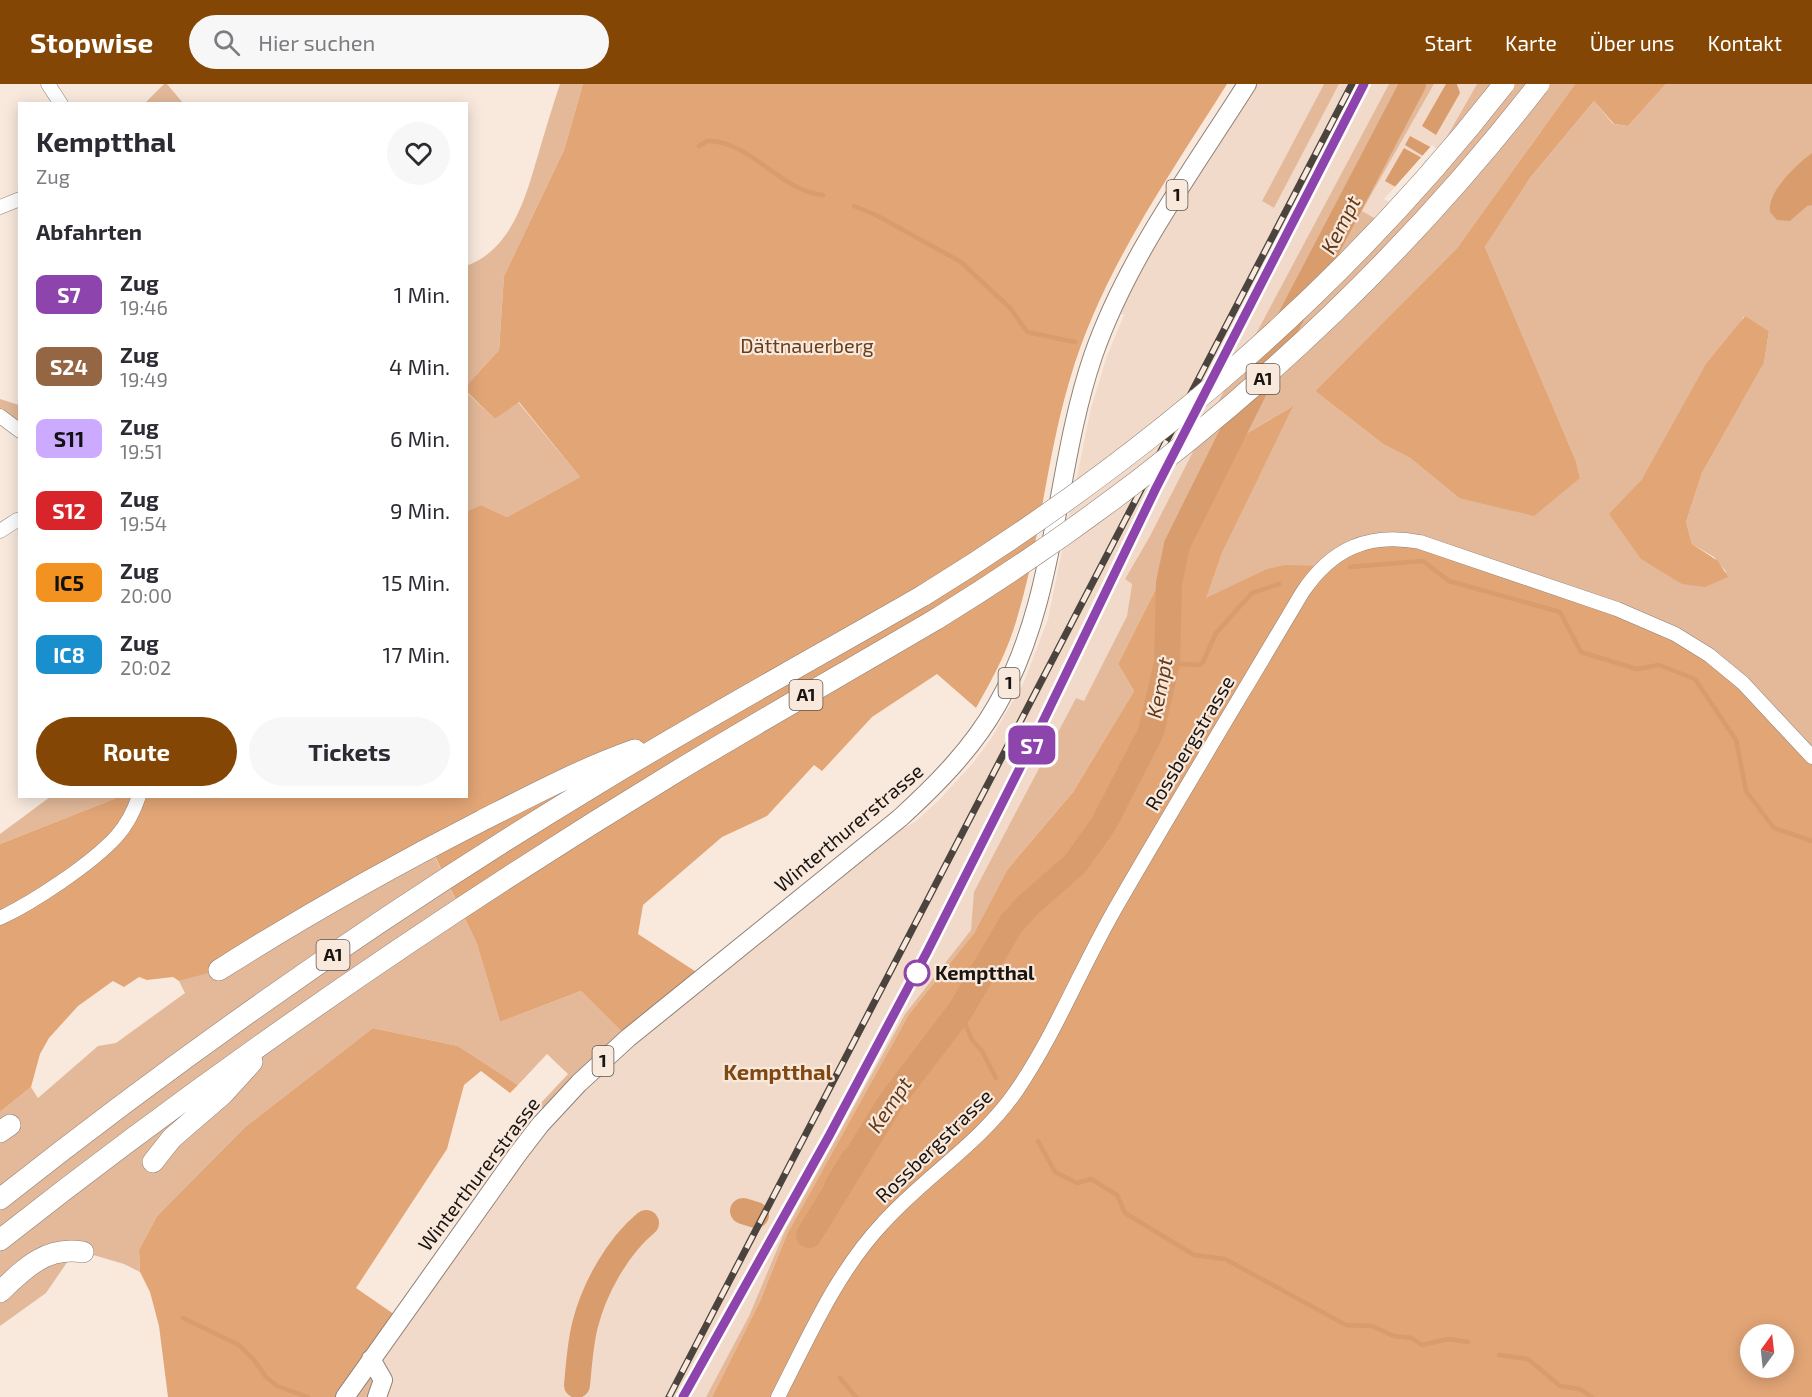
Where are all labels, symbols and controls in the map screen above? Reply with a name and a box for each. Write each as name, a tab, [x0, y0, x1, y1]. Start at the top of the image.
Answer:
search box	[189, 15, 609, 69]
text: Stopwise	[30, 25, 153, 59]
icon: search	[210, 26, 243, 59]
text: Hier suchen	[258, 29, 375, 55]
text: Start	[1425, 30, 1472, 55]
text: Karte	[1505, 30, 1557, 55]
text: Über uns	[1590, 30, 1675, 55]
text: Kontakt	[1708, 30, 1782, 55]
button: heart	[387, 122, 450, 185]
text: Kemptthal	[36, 124, 175, 158]
text: Zug	[36, 164, 70, 188]
road number: 1	[1166, 180, 1188, 210]
water label: Kempt	[1315, 191, 1365, 257]
text: Abfahrten	[36, 218, 142, 244]
text: Zug	[120, 269, 159, 295]
text: 1 Min.	[394, 281, 450, 307]
text: S7	[57, 282, 81, 307]
text: 19:46	[120, 295, 168, 319]
park label: Dättnauerberg	[740, 333, 874, 357]
text: Zug	[120, 341, 159, 367]
text: 4 Min.	[389, 353, 450, 379]
text: S24	[50, 354, 88, 379]
road number: A1	[1246, 364, 1280, 394]
text: 19:49	[120, 367, 168, 391]
text: Zug	[120, 413, 159, 439]
text: 6 Min.	[390, 425, 450, 451]
text: S11	[54, 426, 84, 451]
text: 19:51	[120, 439, 163, 463]
text: Zug	[120, 485, 159, 511]
text: 9 Min.	[390, 497, 450, 523]
text: S12	[52, 498, 86, 523]
text: 19:54	[120, 511, 167, 535]
text: Zug	[120, 557, 159, 583]
text: 15 Min.	[382, 569, 450, 595]
text: IC5	[54, 570, 84, 595]
text: 20:00	[120, 583, 172, 607]
text: Zug	[120, 629, 159, 655]
text: 17 Min.	[383, 641, 450, 667]
text: IC8	[53, 642, 85, 667]
text: 20:02	[120, 655, 171, 679]
water label: Kempt	[1140, 655, 1177, 720]
road number: 1	[998, 668, 1020, 698]
street label: Rossbergstrasse	[1139, 671, 1239, 814]
road number: A1	[790, 680, 822, 710]
button: Route	[36, 717, 237, 786]
button: Tickets	[249, 717, 450, 786]
line badge: S7	[1005, 726, 1059, 764]
text: S7	[1020, 733, 1044, 758]
street label: Winterthurerstrasse	[769, 758, 928, 897]
road number: A1	[316, 940, 350, 970]
marker: Kemptthal	[904, 960, 930, 986]
place label: Kemptthal	[935, 960, 1035, 984]
road number: 1	[592, 1046, 614, 1076]
district label: Kemptthal	[723, 1058, 834, 1084]
water label: Kempt	[861, 1072, 916, 1137]
street label: Rossbergstrasse	[870, 1083, 997, 1207]
street label: Winterthurerstrasse	[412, 1092, 544, 1255]
north arrow	[1740, 1324, 1794, 1378]
map controls	[1740, 1324, 1794, 1378]

